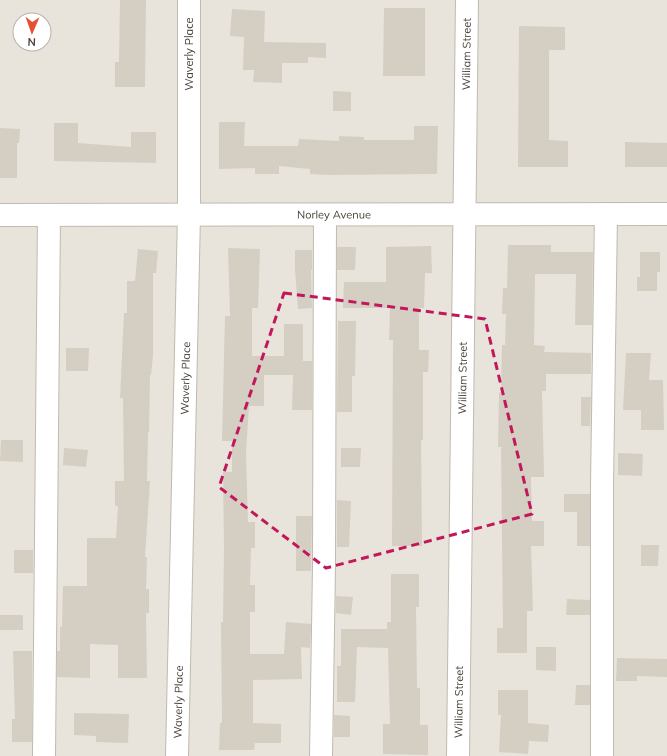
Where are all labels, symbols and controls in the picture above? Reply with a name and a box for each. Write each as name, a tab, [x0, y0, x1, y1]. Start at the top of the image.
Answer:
north arrow	[12, 12, 52, 52]
street label: Waverly Place	[182, 18, 196, 90]
street label: William Street	[459, 18, 474, 90]
text: N	[27, 35, 36, 49]
street label: Norley Avenue	[297, 207, 371, 222]
street label: Waverly Place	[178, 341, 193, 415]
street label: William Street	[455, 342, 470, 414]
street label: Waverly Place	[170, 665, 186, 739]
street label: William Street	[451, 666, 466, 738]

